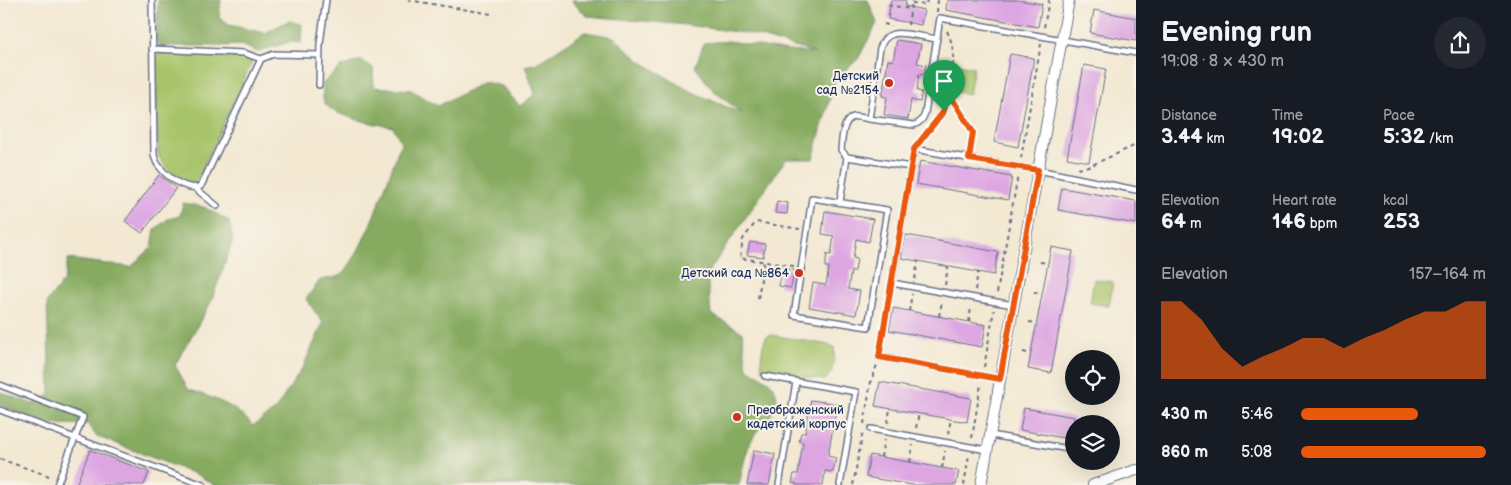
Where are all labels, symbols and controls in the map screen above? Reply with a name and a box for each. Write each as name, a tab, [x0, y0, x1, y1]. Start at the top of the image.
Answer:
text: Evening run	[1161, 16, 1312, 49]
button: share	[1434, 17, 1486, 69]
text: 19:08 · 8 × 430 m	[1161, 52, 1284, 71]
pin	[923, 60, 965, 111]
icon: arrive	[930, 67, 958, 95]
place label: Детский сад №2154	[817, 69, 880, 98]
marker: Детский сад №2154	[883, 77, 895, 89]
text: Distance	[1161, 107, 1217, 124]
text: Time	[1272, 107, 1303, 124]
text: Pace	[1383, 107, 1415, 124]
text: 3.44	[1161, 124, 1203, 149]
text: 19:02	[1272, 124, 1324, 149]
text: 5:32	[1383, 124, 1425, 149]
text: km	[1203, 130, 1225, 147]
text: /km	[1425, 130, 1454, 147]
text: Elevation	[1161, 192, 1219, 209]
text: Heart rate	[1272, 192, 1337, 209]
text: kcal	[1383, 192, 1408, 209]
text: 64	[1161, 209, 1186, 234]
text: 146	[1272, 209, 1306, 234]
text: 253	[1383, 209, 1420, 234]
text: m	[1186, 215, 1201, 232]
text: bpm	[1306, 215, 1337, 232]
text: Elevation	[1161, 265, 1228, 284]
text: 157–164 m	[1409, 265, 1486, 284]
place label: Детский сад №864	[681, 266, 790, 281]
marker: Детский сад №864	[793, 267, 805, 279]
map controls	[1065, 350, 1120, 470]
button: locate	[1065, 350, 1120, 405]
place label: Преображенский кадетский корпус	[747, 403, 846, 432]
text: 430 m	[1161, 405, 1208, 424]
text: 5:46	[1241, 405, 1273, 424]
marker: Преображенский кадетский корпус	[731, 411, 743, 423]
button: layers	[1065, 415, 1120, 470]
text: 860 m	[1161, 443, 1208, 462]
text: 5:08	[1241, 443, 1272, 462]

